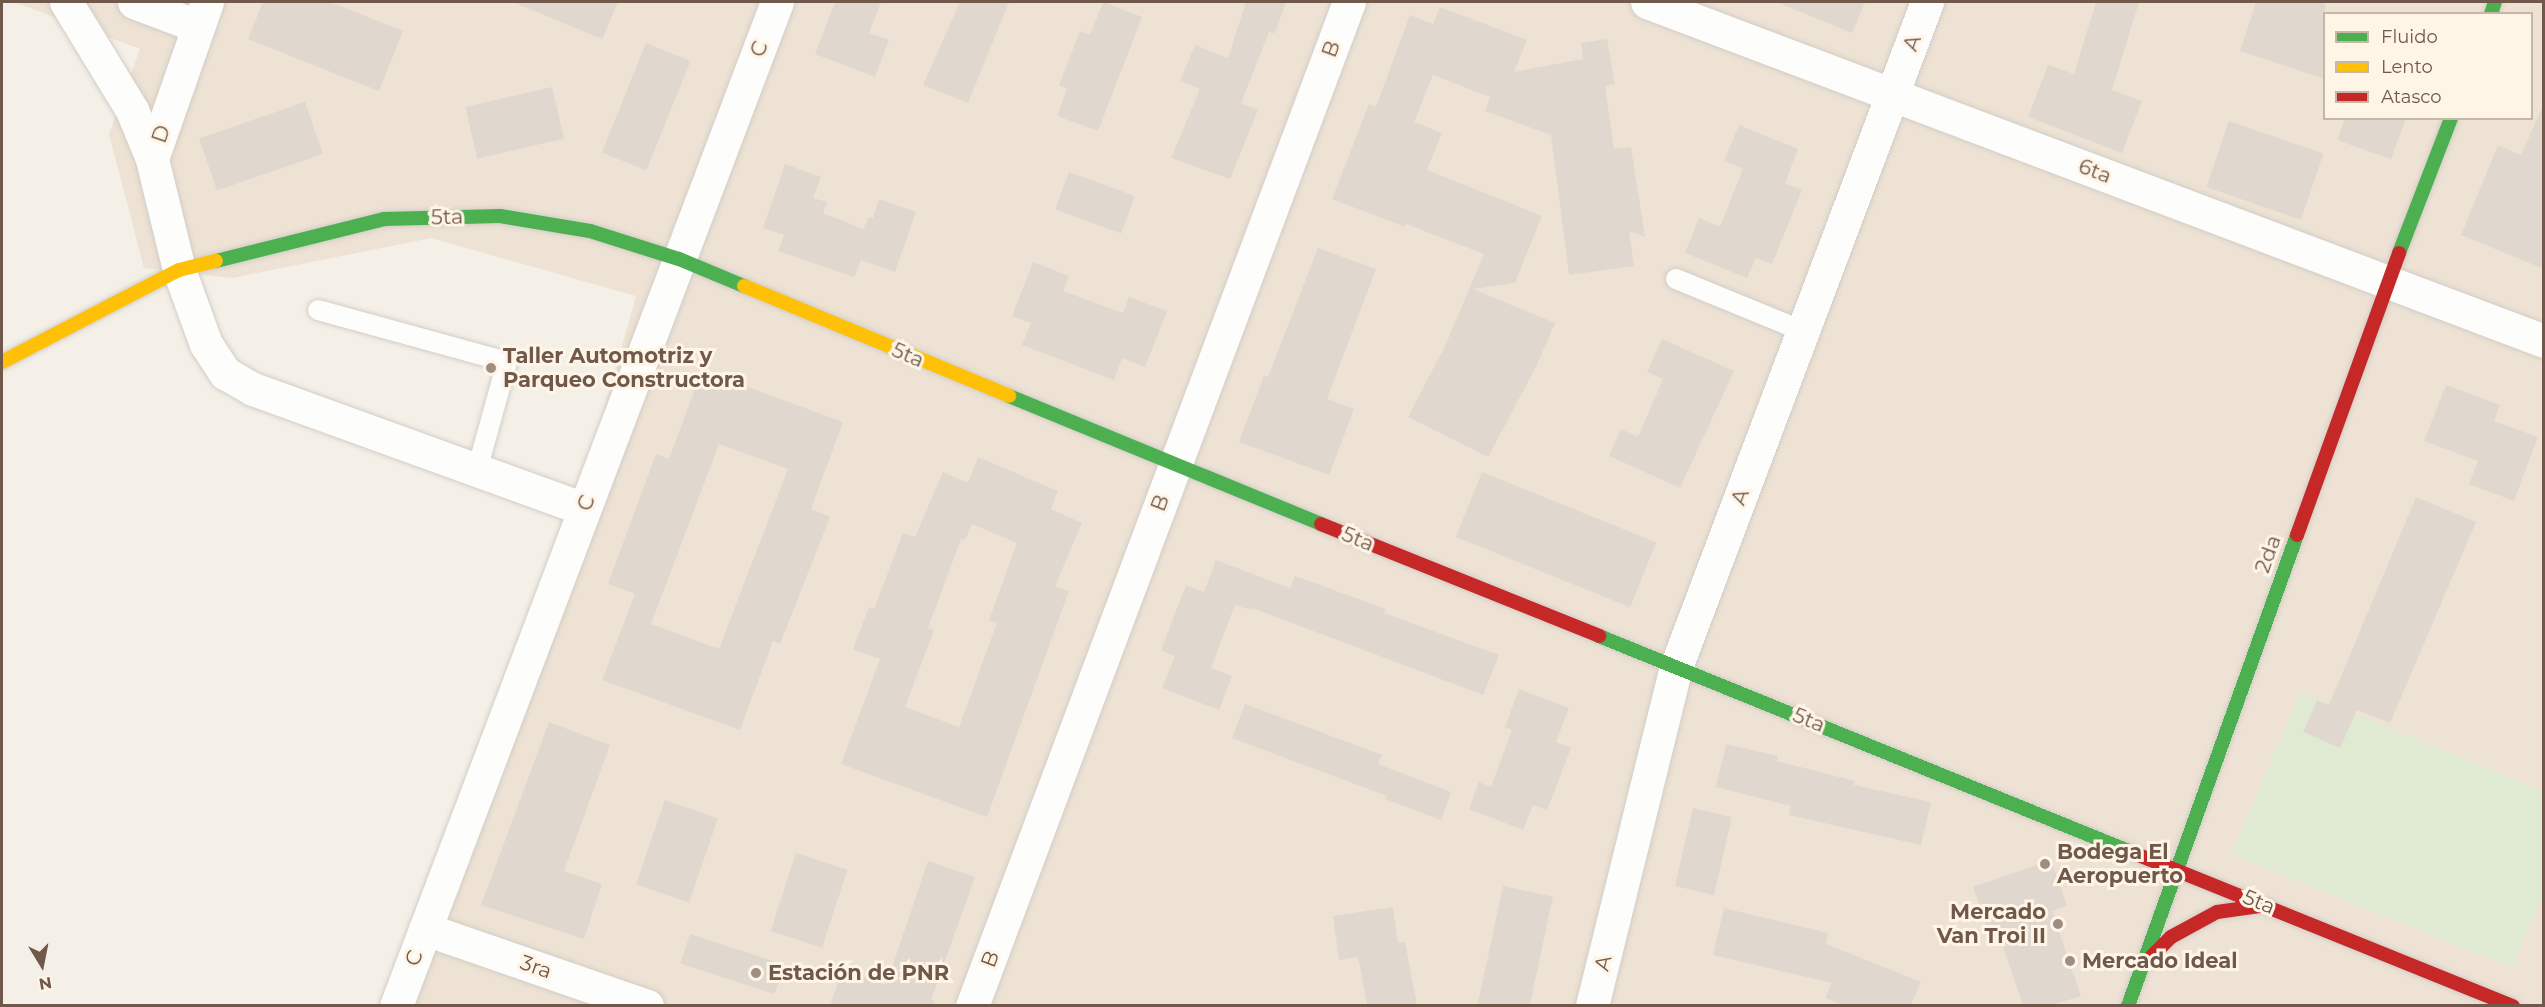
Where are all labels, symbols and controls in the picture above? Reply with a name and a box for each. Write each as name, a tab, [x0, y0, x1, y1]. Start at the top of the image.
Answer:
legend	[2323, 12, 2533, 120]
text: Fluido	[2381, 26, 2438, 48]
street label: A	[1898, 32, 1926, 54]
street label: B	[1316, 37, 1346, 61]
street label: C	[745, 38, 773, 60]
text: Lento	[2381, 56, 2433, 78]
text: Atasco	[2381, 86, 2441, 108]
street label: D	[146, 122, 176, 146]
street label: 6ta	[2075, 153, 2115, 189]
street label: 5ta	[430, 204, 464, 230]
street label: 5ta	[888, 337, 928, 373]
place label: Taller Automotriz y Parqueo Constructora	[503, 343, 745, 393]
marker: Taller Automotriz y Parqueo Constructora	[484, 361, 498, 375]
street label: A	[1726, 485, 1754, 509]
street label: B	[1145, 491, 1175, 515]
street label: C	[572, 492, 600, 514]
street label: 5ta	[1338, 521, 1378, 557]
street label: 2da	[2250, 532, 2286, 576]
street label: 5ta	[1789, 702, 1829, 738]
place label: Bodega El Aeropuerto	[2057, 839, 2183, 889]
marker: Bodega El Aeropuerto	[2038, 857, 2052, 871]
street label: 5ta	[2239, 884, 2279, 920]
place label: Mercado Van Troi II	[1937, 899, 2046, 949]
marker: Mercado Van Troi II	[2051, 917, 2065, 931]
north arrow	[12, 935, 72, 995]
street label: C	[400, 947, 428, 969]
street label: B	[975, 947, 1005, 971]
place label: Mercado Ideal	[2082, 948, 2237, 974]
street label: 3ra	[517, 950, 555, 984]
street label: A	[1589, 953, 1617, 973]
marker: Mercado Ideal	[2063, 954, 2077, 968]
place label: Estación de PNR	[768, 960, 949, 986]
marker: Estación de PNR	[749, 966, 763, 980]
text: N	[37, 973, 53, 994]

